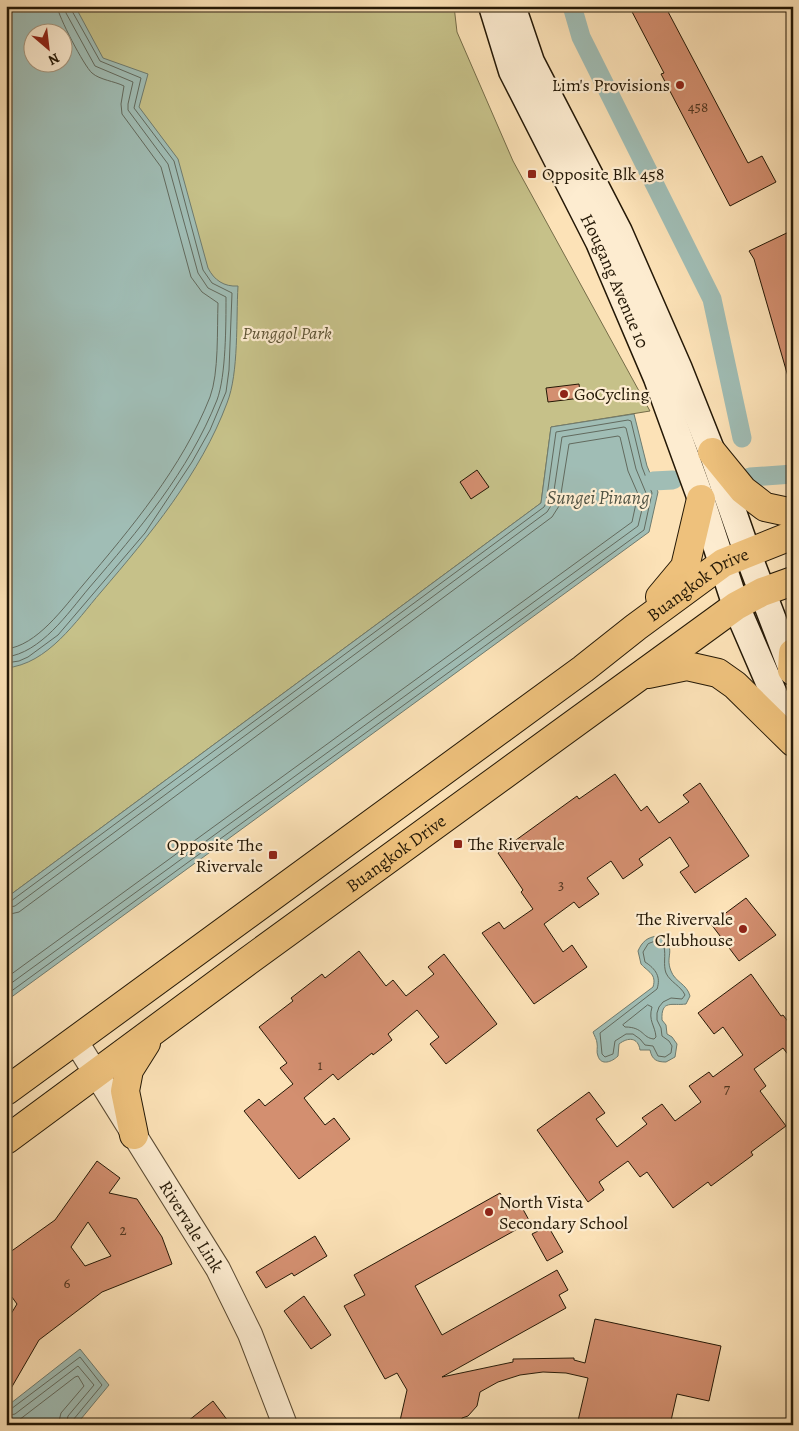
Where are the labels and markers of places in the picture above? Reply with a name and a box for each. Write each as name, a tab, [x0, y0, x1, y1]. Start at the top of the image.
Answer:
place label: Lim's Provisions	[552, 73, 670, 97]
marker: Lim's Provisions	[674, 79, 686, 91]
place label: Opposite Blk 458	[542, 162, 665, 186]
marker: Opposite Blk 458	[526, 168, 538, 180]
place label: GoCycling	[574, 382, 649, 406]
marker: GoCycling	[558, 388, 570, 400]
place label: The Rivervale	[468, 832, 565, 856]
place label: Opposite The Rivervale	[167, 833, 263, 878]
marker: The Rivervale	[452, 838, 464, 850]
marker: Opposite The Rivervale	[267, 849, 279, 861]
place label: The Rivervale Clubhouse	[636, 907, 733, 952]
marker: The Rivervale Clubhouse	[737, 923, 749, 935]
place label: North Vista Secondary School	[499, 1190, 629, 1235]
marker: North Vista Secondary School	[483, 1206, 495, 1218]

